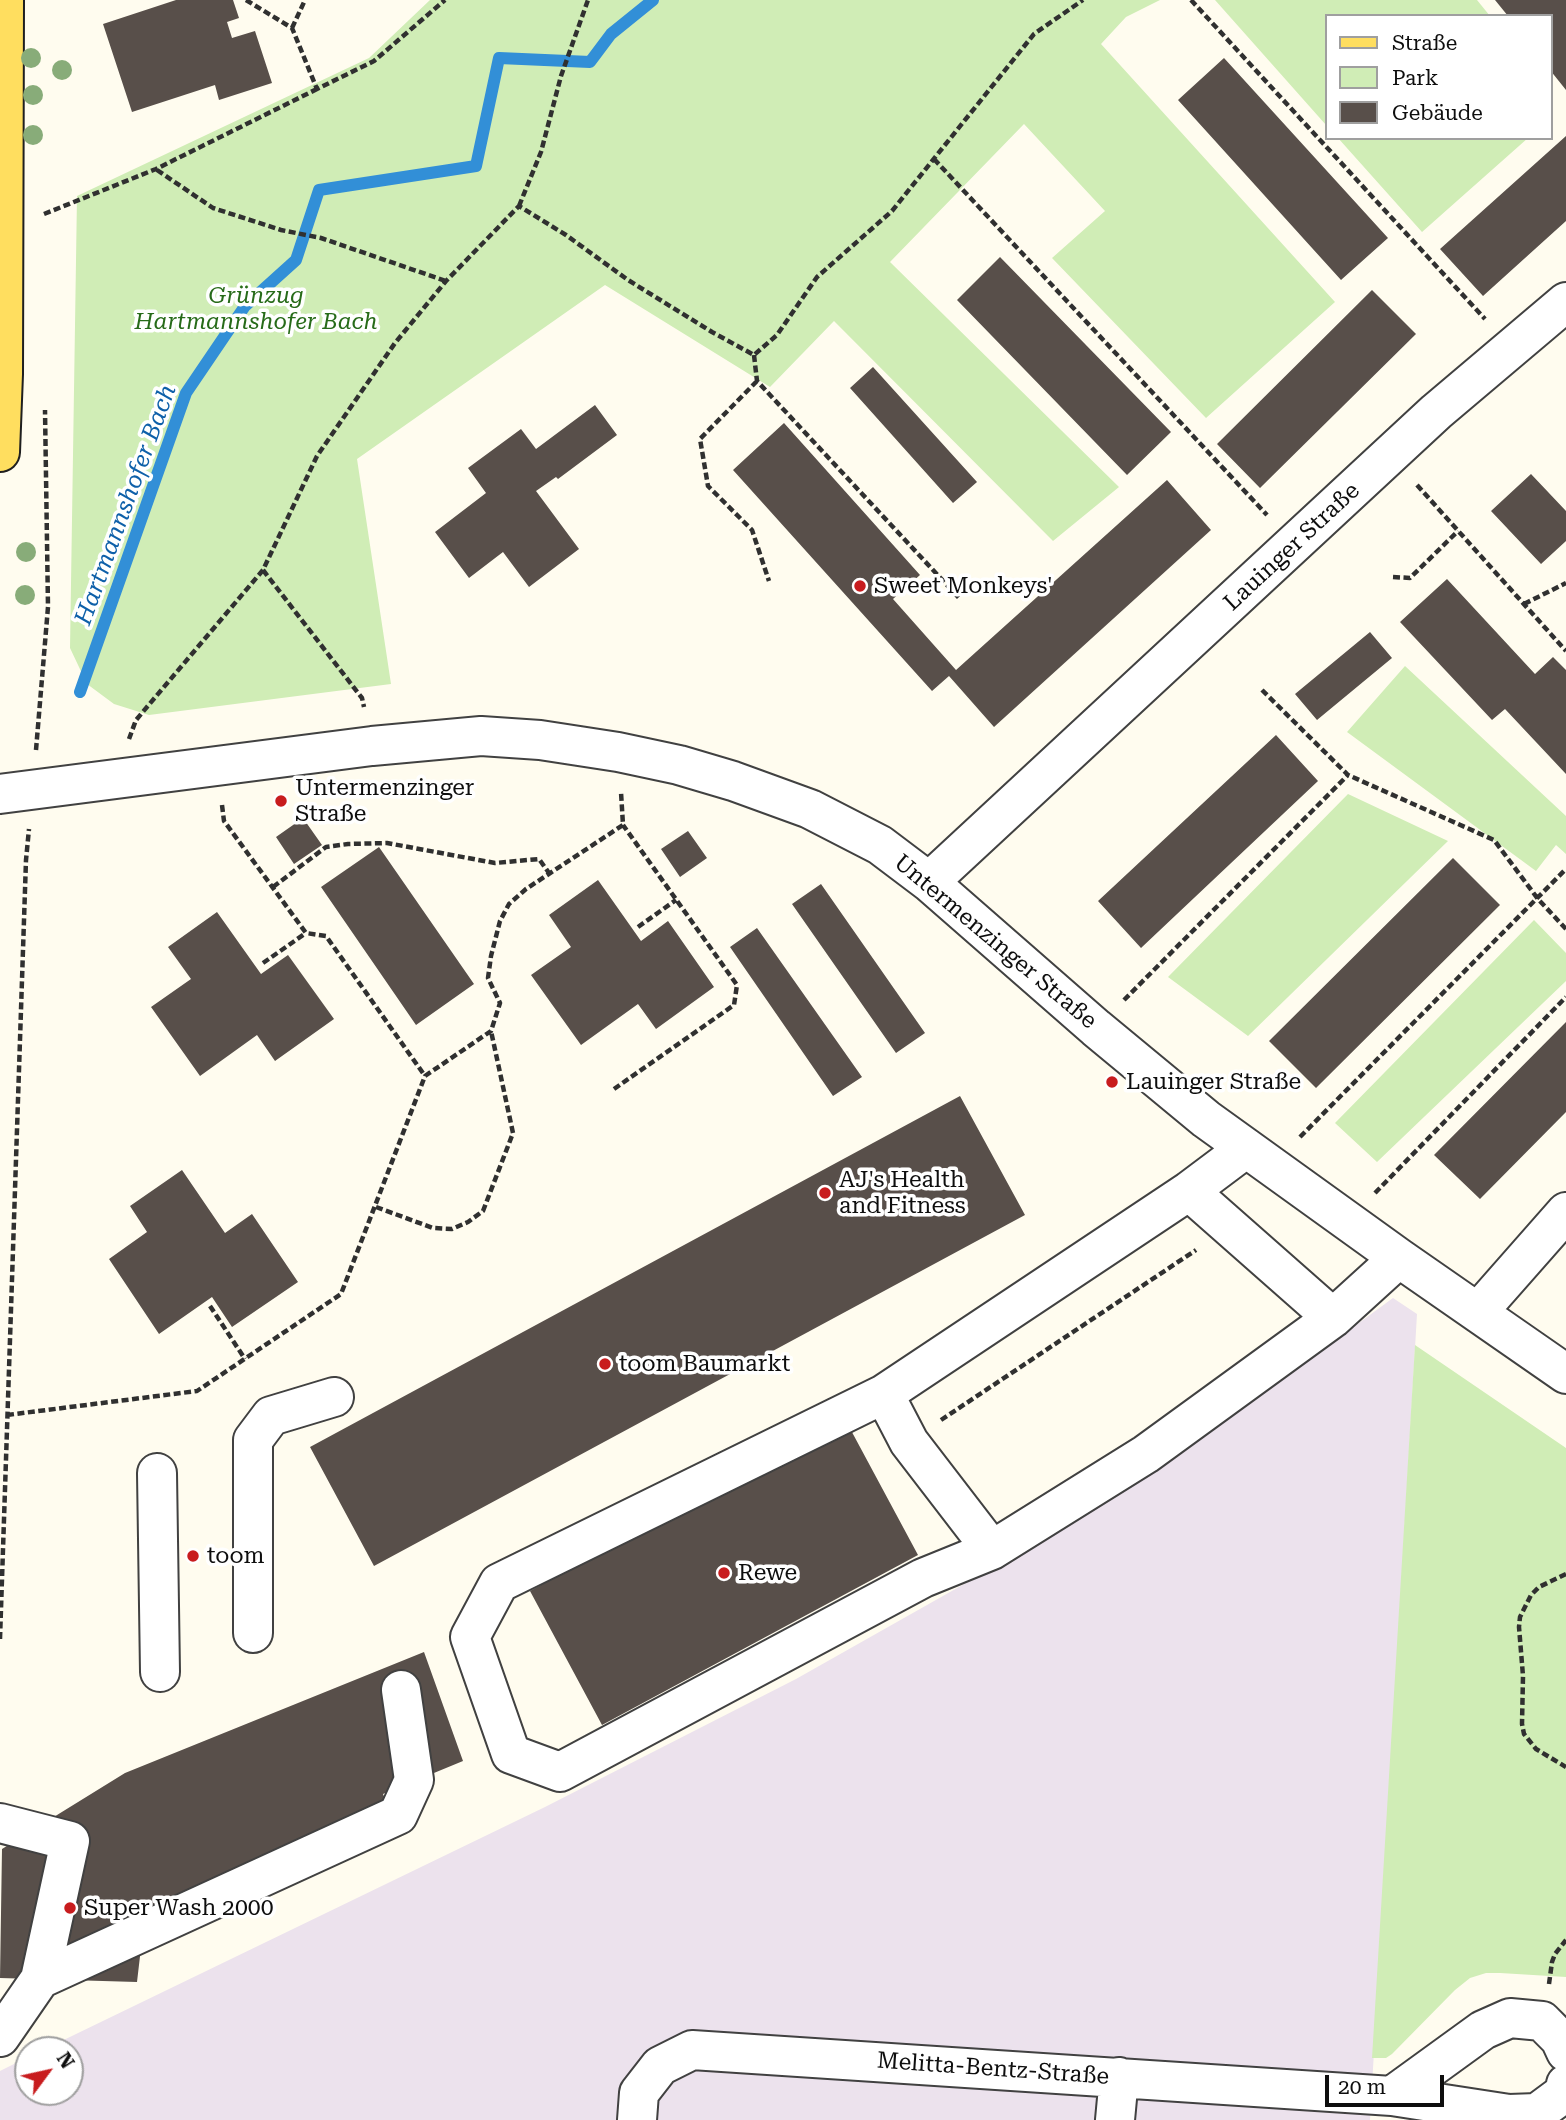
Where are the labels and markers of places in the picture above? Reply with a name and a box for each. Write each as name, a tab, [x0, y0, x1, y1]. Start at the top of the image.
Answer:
place label: Sweet Monkeys'	[874, 572, 1053, 600]
marker: Sweet Monkeys'	[852, 578, 868, 594]
place label: Untermenzinger Straße	[295, 774, 474, 828]
marker: Untermenzinger Straße	[273, 793, 289, 809]
place label: Lauinger Straße	[1126, 1068, 1301, 1096]
marker: Lauinger Straße	[1104, 1074, 1120, 1090]
place label: AJ's Health and Fitness	[839, 1166, 966, 1220]
marker: AJ's Health and Fitness	[817, 1185, 833, 1201]
place label: toom Baumarkt	[619, 1350, 790, 1378]
marker: toom Baumarkt	[597, 1356, 613, 1372]
place label: toom	[207, 1542, 265, 1570]
marker: toom	[185, 1548, 201, 1564]
place label: Rewe	[738, 1559, 797, 1587]
marker: Rewe	[716, 1565, 732, 1581]
place label: Super Wash 2000	[84, 1894, 274, 1922]
marker: Super Wash 2000	[62, 1900, 78, 1916]

